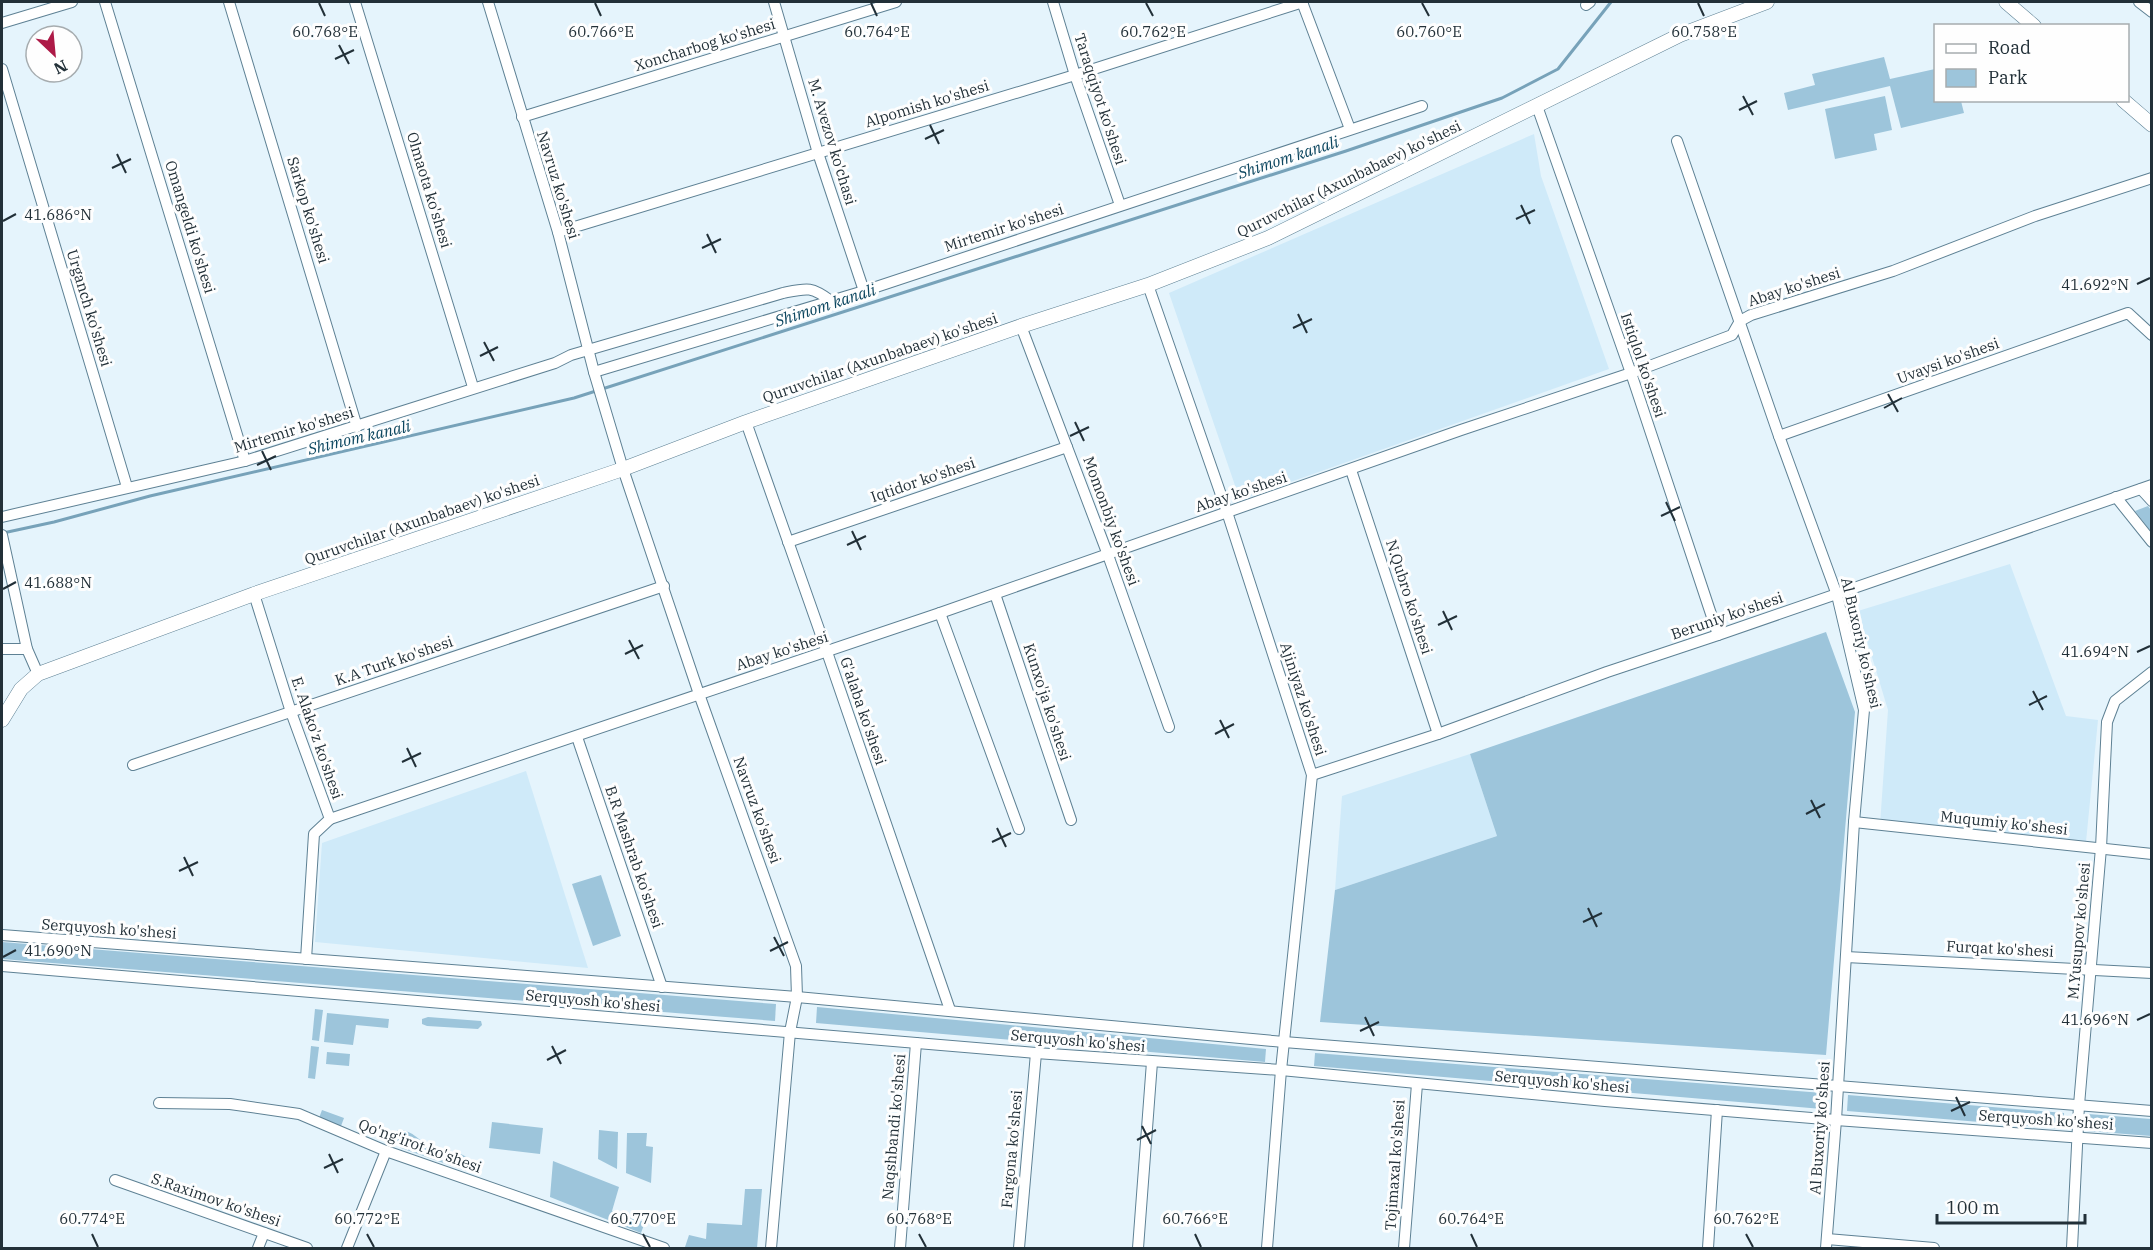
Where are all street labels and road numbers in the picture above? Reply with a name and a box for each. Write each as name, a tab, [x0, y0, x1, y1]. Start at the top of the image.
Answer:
street label: Xoncharbog ko'shesi	[632, 14, 778, 75]
street label: Taraqqiyot ko'shesi	[1070, 31, 1131, 167]
street label: M. Avezov ko'chasi	[804, 76, 861, 208]
street label: Alpomish ko'shesi	[863, 76, 991, 131]
street label: Quruvchilar (Axunbabaev) ko'shesi	[1234, 116, 1464, 241]
street label: Navruz ko'shesi	[533, 129, 584, 241]
street label: Olmaota ko'shesi	[403, 130, 456, 250]
street label: Sarkop ko'shesi	[283, 154, 334, 266]
street label: Omangeldi ko'shesi	[161, 158, 220, 296]
street label: Mirtemir ko'shesi	[942, 199, 1066, 256]
street label: Urganch ko'shesi	[63, 247, 116, 369]
street label: Abay ko'shesi	[1745, 263, 1843, 310]
street label: Quruvchilar (Axunbabaev) ko'shesi	[760, 308, 1000, 407]
street label: Istiqlol ko'shesi	[1617, 310, 1670, 420]
street label: Uvaysi ko'shesi	[1894, 333, 2002, 388]
street label: Mirtemir ko'shesi	[232, 402, 356, 457]
street label: Iqtidor ko'shesi	[868, 453, 978, 506]
street label: Momonbiy ko'shesi	[1079, 454, 1144, 588]
street label: Abay ko'shesi	[1192, 467, 1290, 516]
street label: Quruvchilar (Axunbabaev) ko'shesi	[302, 470, 542, 569]
street label: N.Qubro ko'shesi	[1382, 537, 1437, 657]
street label: Al Buxoriy ko'shesi	[1837, 576, 1886, 711]
street label: Beruniy ko'shesi	[1668, 587, 1786, 644]
street label: Abay ko'shesi	[733, 627, 831, 674]
street label: K.A Turk ko'shesi	[332, 631, 456, 690]
street label: Ajiniyaz ko'shesi	[1276, 640, 1331, 758]
street label: Kunxo'ja ko'shesi	[1020, 641, 1075, 763]
street label: G'alaba ko'shesi	[836, 654, 891, 767]
street label: E. Alako'z ko'shesi	[288, 674, 347, 802]
street label: Navruz ko'shesi	[729, 754, 786, 866]
street label: B.R Mashrab ko'shesi	[601, 783, 668, 931]
street label: Muqumiy ko'shesi	[1939, 806, 2069, 839]
street label: M.Yusupov ko'shesi	[2063, 862, 2094, 1000]
street label: Serquyosh ko'shesi	[41, 914, 177, 943]
street label: Furqat ko'shesi	[1946, 936, 2055, 961]
street label: Serquyosh ko'shesi	[525, 985, 662, 1016]
street label: Serquyosh ko'shesi	[1010, 1025, 1147, 1056]
street label: Naqshbandi ko'shesi	[878, 1053, 909, 1201]
street label: Al Buxoriy ko'shesi	[1805, 1060, 1834, 1195]
street label: Serquyosh ko'shesi	[1494, 1066, 1631, 1097]
street label: Fargona ko'shesi	[997, 1089, 1026, 1209]
street label: Tojimaxal ko'shesi	[1380, 1099, 1409, 1231]
street label: Serquyosh ko'shesi	[1978, 1105, 2114, 1134]
street label: Qo'ng'irot ko'shesi	[356, 1114, 485, 1177]
street label: S.Raximov ko'shesi	[149, 1169, 284, 1231]

